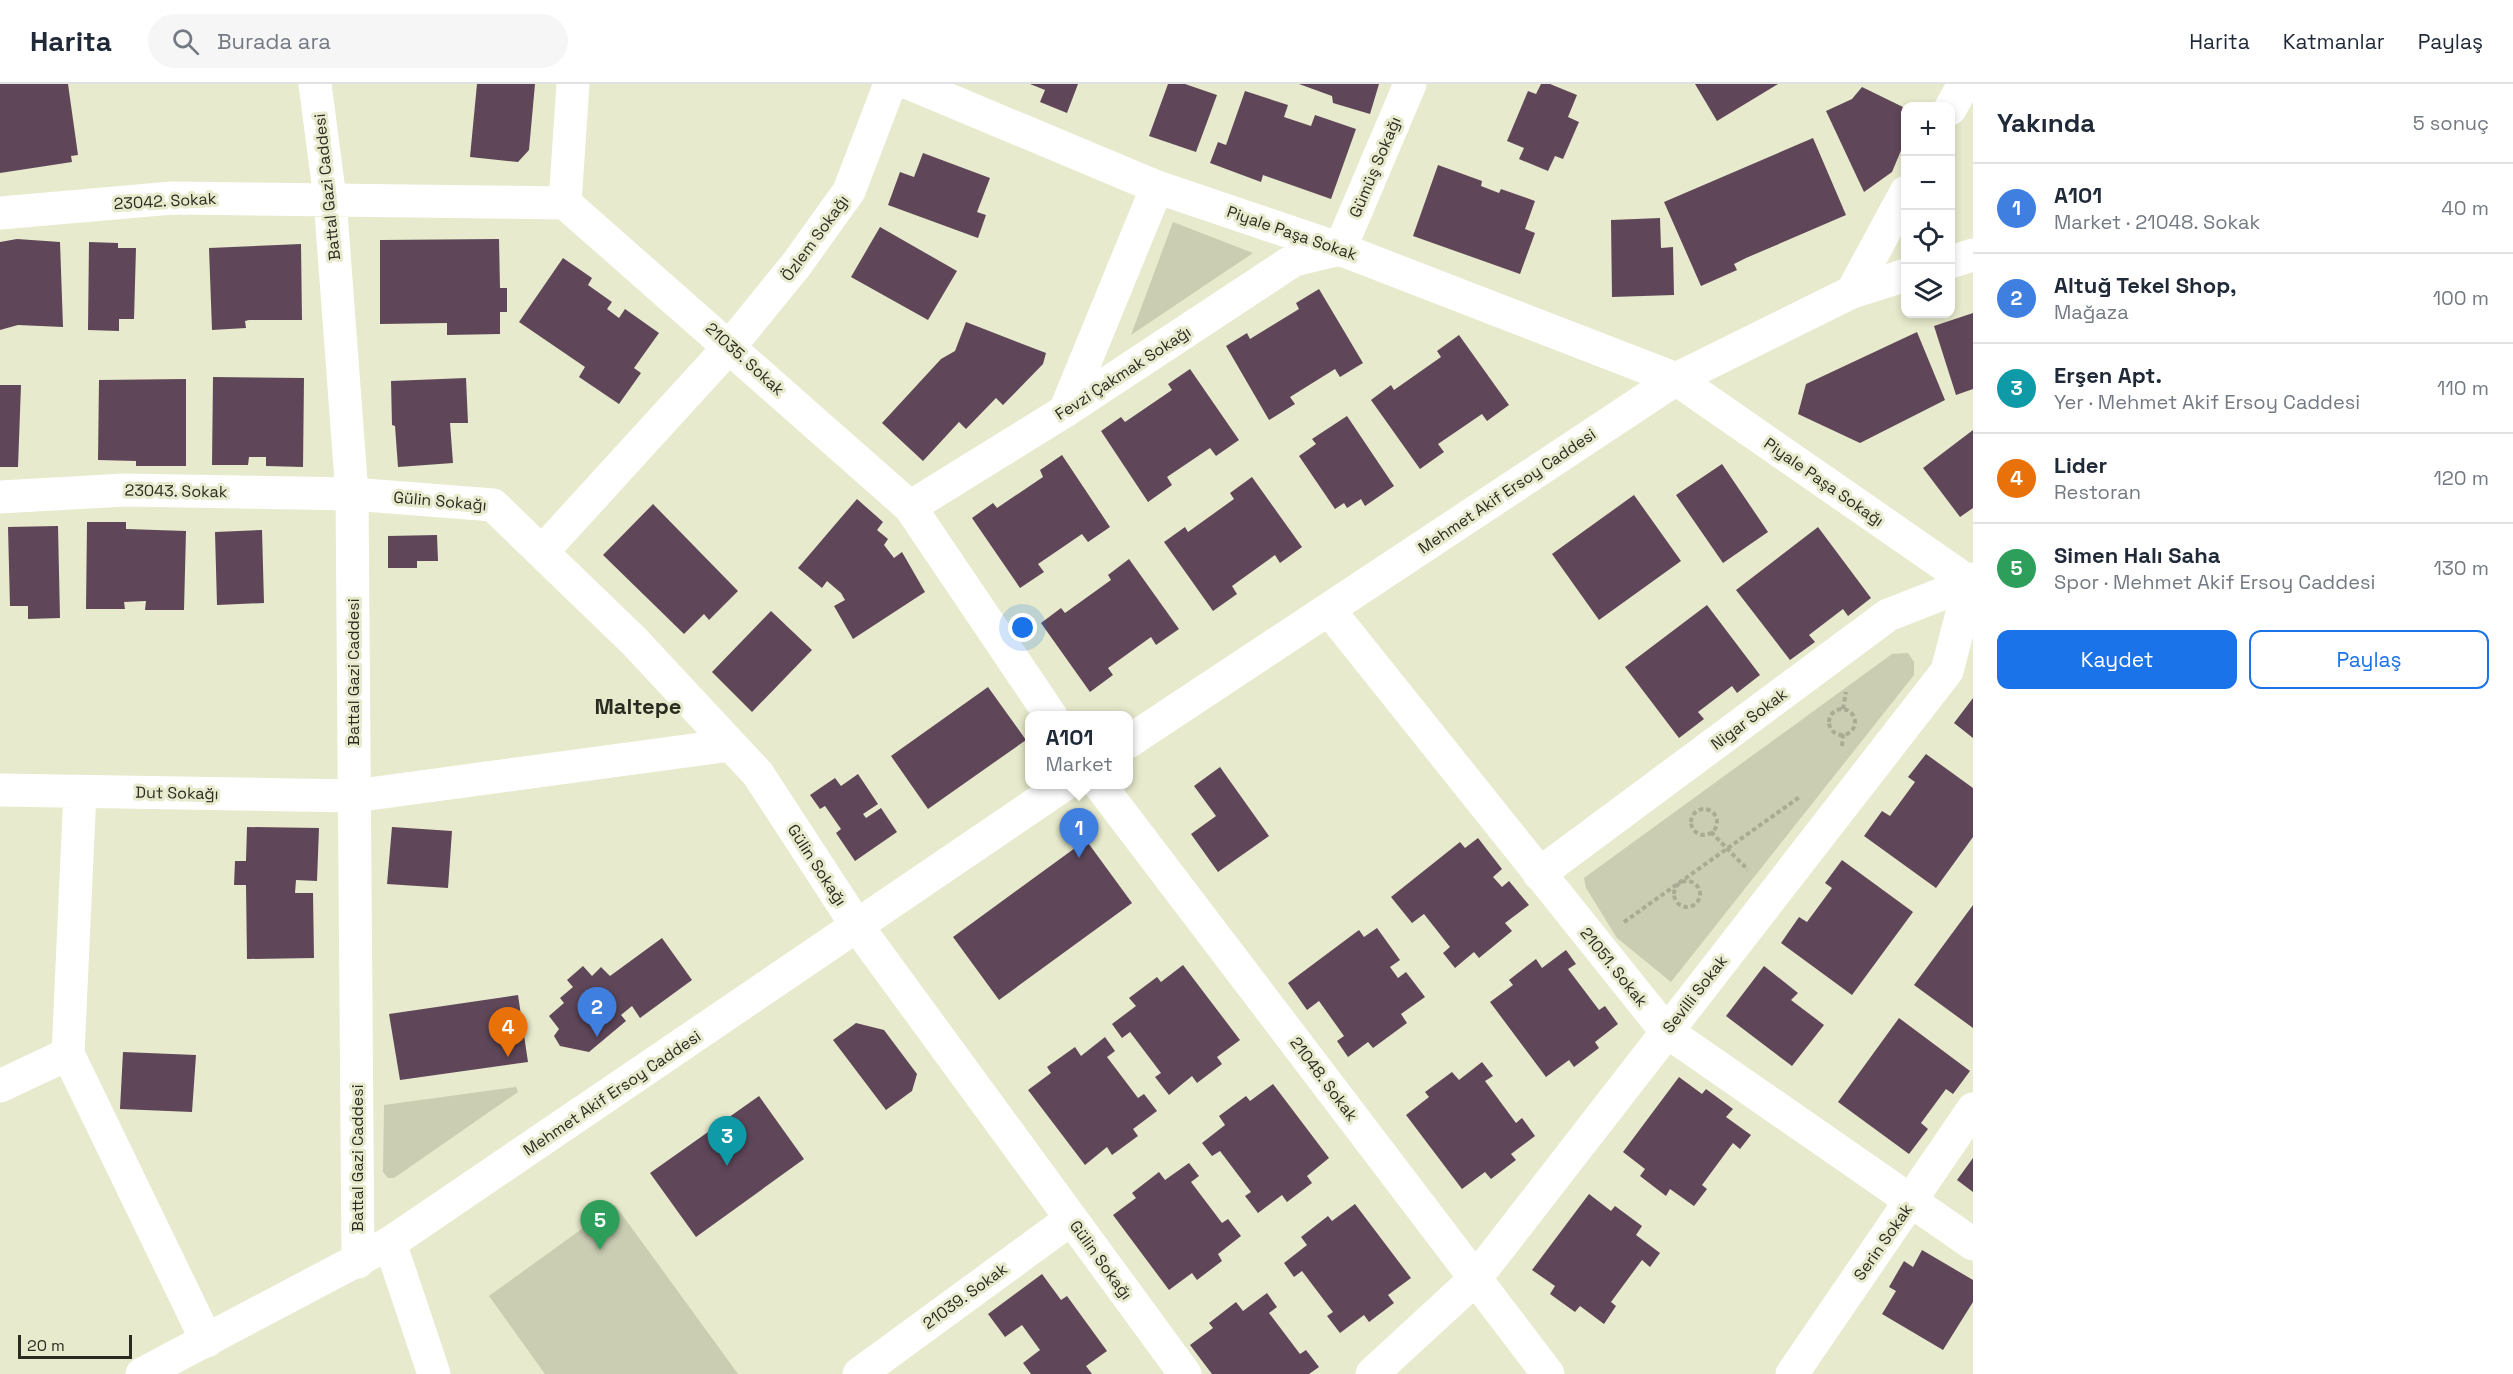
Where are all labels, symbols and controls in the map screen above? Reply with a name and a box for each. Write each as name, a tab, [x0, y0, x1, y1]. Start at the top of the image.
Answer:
search box	[148, 14, 568, 68]
text: Harita	[30, 23, 112, 59]
icon: search	[169, 25, 202, 58]
text: Burada ara	[217, 27, 331, 55]
text: Harita	[2189, 28, 2250, 55]
text: Katmanlar	[2283, 28, 2385, 55]
text: Paylaş	[2418, 28, 2483, 55]
map controls	[1901, 102, 1955, 318]
button: +	[1901, 102, 1955, 156]
text: Yakında	[1997, 106, 2095, 140]
text: 5 sonuç	[2413, 110, 2489, 136]
street label: Battal Gazi Caddesi	[309, 113, 345, 261]
street label: Gümüş Sokağı	[1344, 113, 1406, 221]
button: −	[1901, 156, 1955, 210]
text: A101	[2054, 181, 2102, 209]
street label: 23042. Sokak	[113, 188, 217, 214]
street label: Özlem Sokağı	[777, 191, 853, 285]
text: 1	[2012, 195, 2021, 221]
text: 40 m	[2441, 195, 2489, 221]
street label: Piyale Paşa Sokak	[1224, 201, 1360, 265]
text: Market · 21048. Sokak	[2054, 209, 2260, 235]
button: locate	[1901, 210, 1955, 264]
button: layers	[1901, 264, 1955, 318]
text: Altuğ Tekel Shop,	[2054, 271, 2237, 299]
text: 2	[2011, 285, 2022, 311]
text: 100 m	[2433, 285, 2489, 311]
text: Mağaza	[2054, 299, 2129, 325]
street label: 21035. Sokak	[701, 318, 789, 400]
street label: Fevzi Çakmak Sokağı	[1051, 321, 1195, 425]
text: Erşen Apt.	[2054, 361, 2162, 389]
text: 3	[2010, 375, 2023, 401]
text: 110 m	[2437, 375, 2489, 401]
text: Yer · Mehmet Akif Ersoy Caddesi	[2054, 389, 2360, 415]
street label: Mehmet Akif Ersoy Caddesi	[1414, 424, 1600, 558]
street label: Piyale Paşa Sokağı	[1760, 433, 1888, 531]
text: Lider	[2054, 451, 2107, 479]
text: 4	[2010, 465, 2023, 491]
text: 120 m	[2433, 465, 2489, 491]
text: Restoran	[2054, 479, 2141, 505]
street label: 23043. Sokak	[124, 480, 228, 502]
street label: Gülin Sokağı	[393, 486, 487, 516]
text: Simen Halı Saha	[2054, 541, 2221, 569]
text: 5	[2011, 555, 2023, 581]
text: 130 m	[2433, 555, 2489, 581]
text: Spor · Mehmet Akif Ersoy Caddesi	[2054, 569, 2375, 595]
street label: Battal Gazi Caddesi	[343, 598, 364, 746]
your location	[1008, 613, 1037, 642]
button: Kaydet	[1997, 630, 2237, 689]
button: Paylaş	[2249, 630, 2489, 689]
street label: Nigar Sokak	[1707, 683, 1792, 754]
district label: Maltepe	[594, 692, 682, 720]
popup	[1025, 711, 1133, 789]
text: A101	[1045, 723, 1093, 751]
text: Market	[1045, 751, 1113, 777]
street label: Dut Sokağı	[135, 782, 219, 804]
pin: 1	[1060, 808, 1098, 858]
street label: Gülin Sokağı	[783, 820, 851, 910]
street label: 21051. Sokak	[1576, 923, 1653, 1011]
street label: Sevilli Sokak	[1658, 950, 1732, 1037]
pin: 2	[578, 988, 616, 1037]
pin: 4	[488, 1008, 528, 1057]
street label: Mehmet Akif Ersoy Caddesi	[519, 1026, 705, 1160]
street label: 21048. Sokak	[1285, 1033, 1363, 1126]
street label: Battal Gazi Caddesi	[347, 1084, 368, 1232]
pin: 3	[708, 1116, 746, 1166]
street label: Serin Sokak	[1849, 1199, 1917, 1285]
pin: 5	[580, 1200, 620, 1250]
street label: Gülin Sokağı	[1065, 1216, 1137, 1304]
street label: 21039. Sokak	[919, 1258, 1012, 1334]
scale bar	[18, 1332, 132, 1360]
text: 20 m	[27, 1335, 65, 1356]

